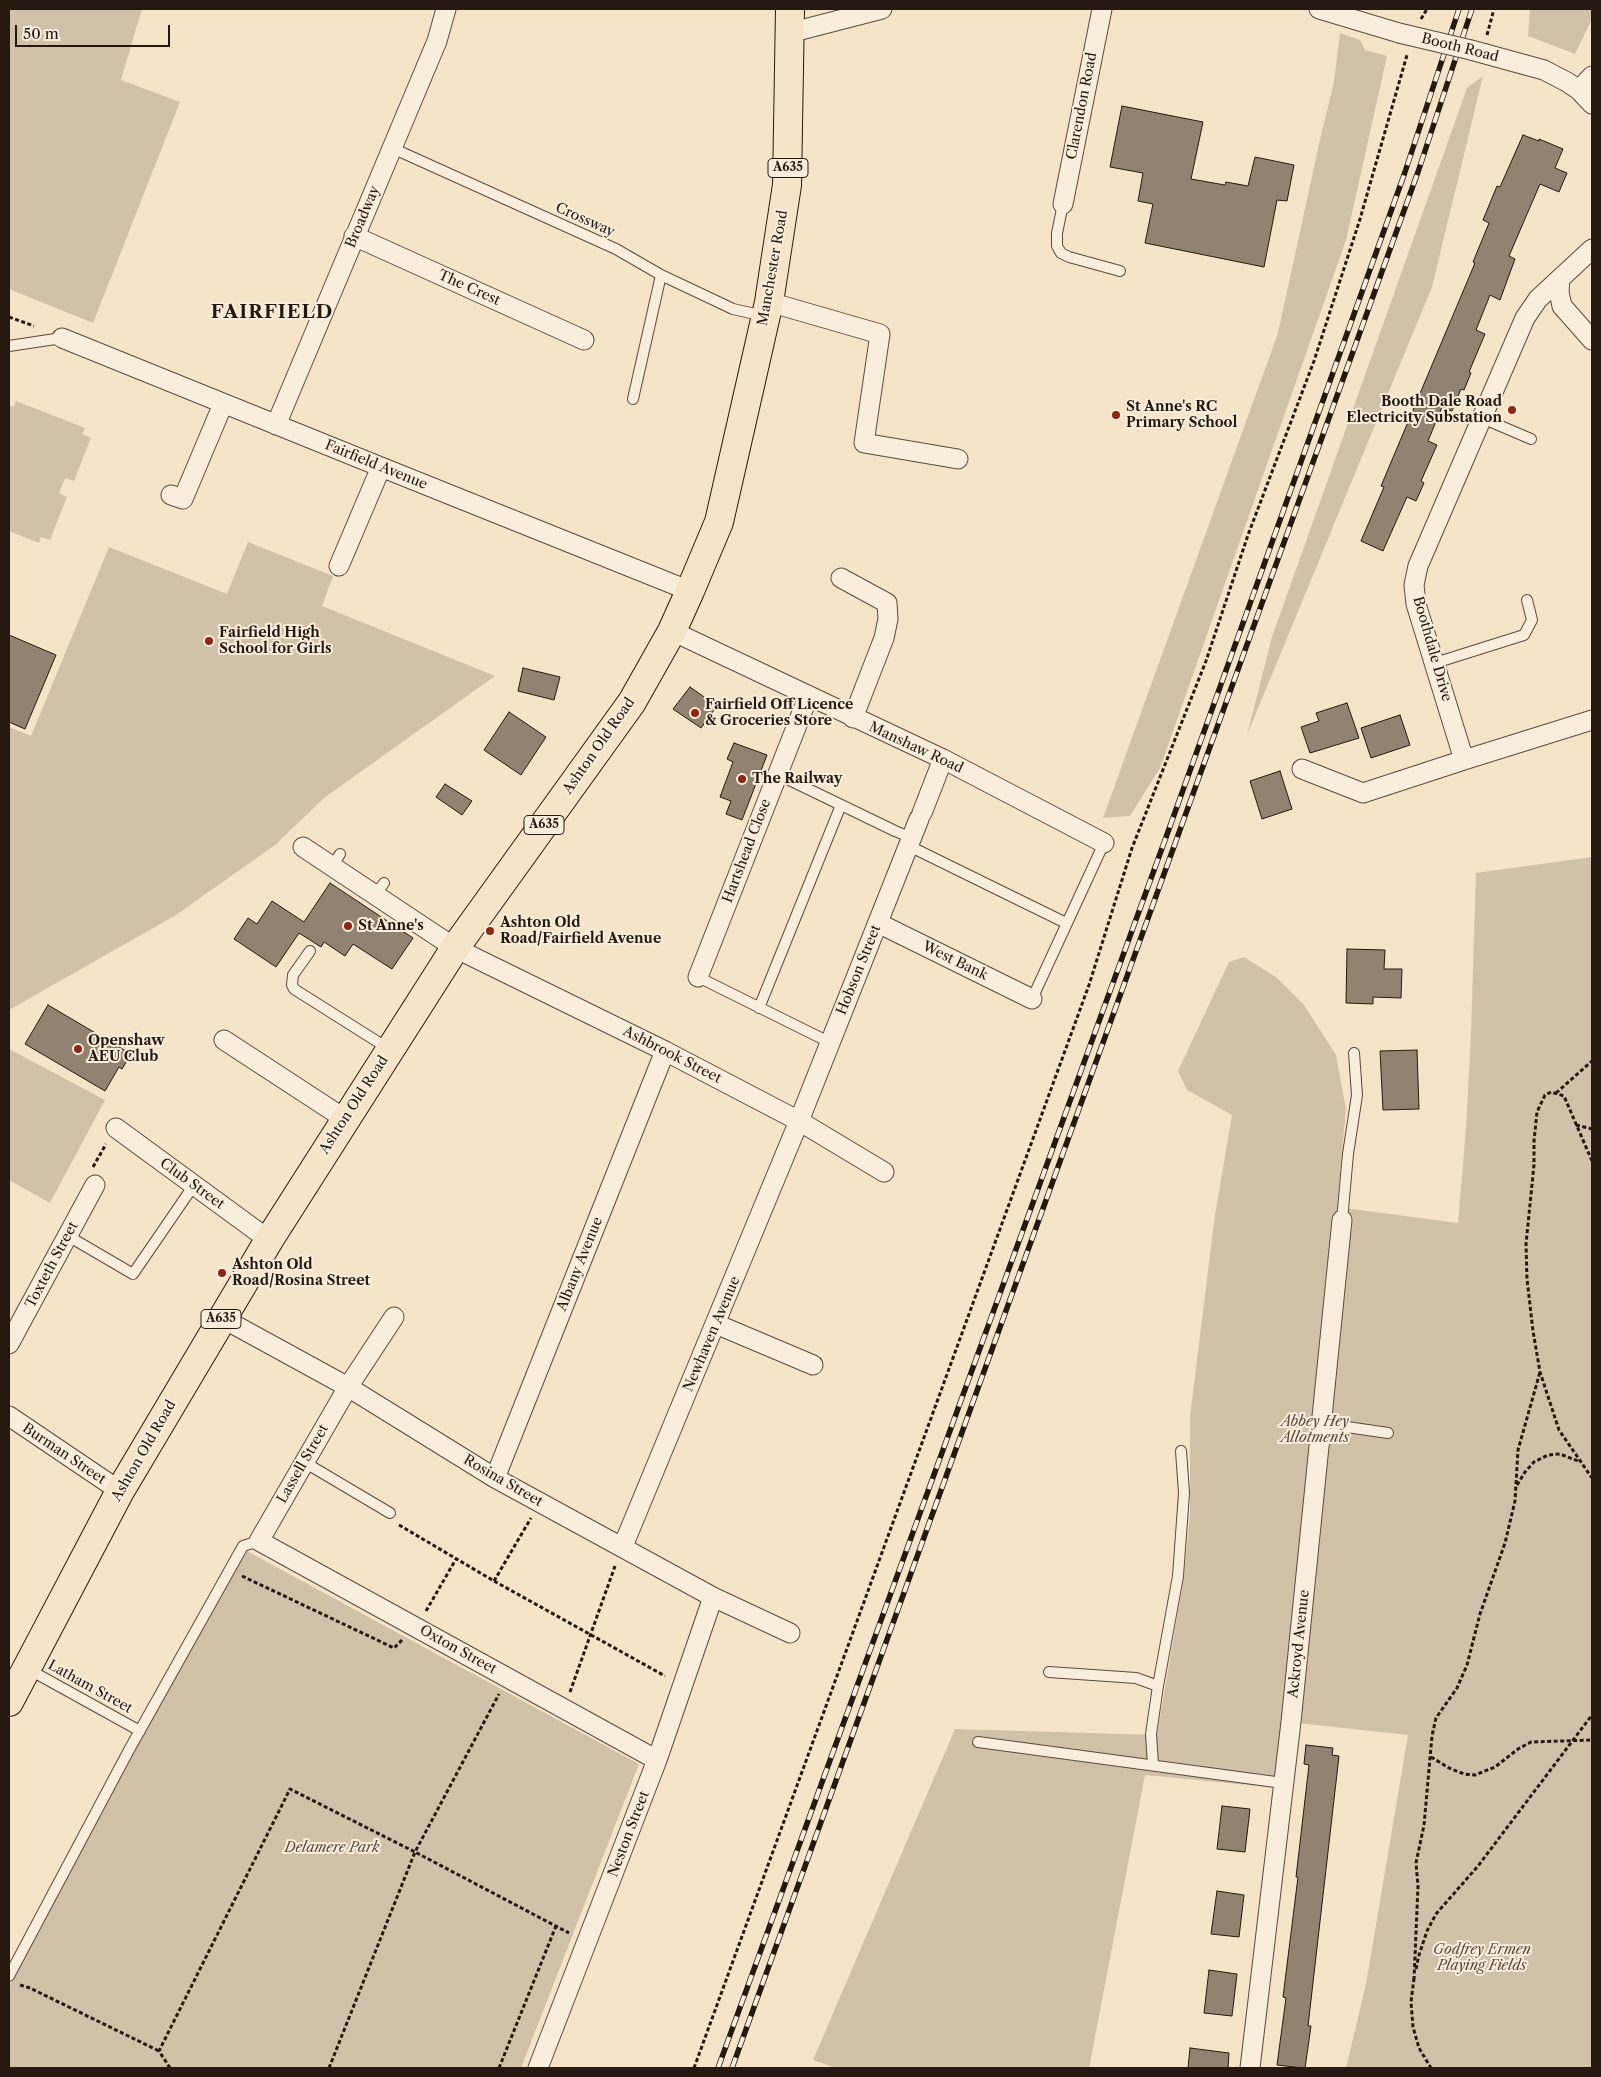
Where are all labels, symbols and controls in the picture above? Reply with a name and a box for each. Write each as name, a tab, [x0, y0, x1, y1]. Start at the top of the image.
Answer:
scale bar	[18, 15, 172, 47]
text: 50 m	[23, 24, 59, 43]
street label: Booth Road	[1420, 30, 1500, 66]
street label: Clarendon Road	[1063, 51, 1101, 161]
road number: A635	[768, 158, 808, 178]
street label: Broadway	[342, 183, 384, 251]
street label: Crossway	[553, 199, 617, 241]
street label: Manchester Road	[755, 209, 791, 327]
street label: The Crest	[435, 267, 503, 309]
district label: FAIRFIELD	[210, 302, 334, 324]
place label: Booth Dale Road Electricity Substation	[1346, 394, 1502, 427]
place label: St Anne's RC Primary School	[1126, 399, 1237, 432]
marker: Booth Dale Road Electricity Substation	[1506, 404, 1518, 416]
marker: St Anne's RC Primary School	[1110, 409, 1122, 421]
street label: Fairfield Avenue	[322, 437, 430, 493]
street label: Boothdale Drive	[1409, 594, 1455, 704]
place label: Fairfield High School for Girls	[219, 625, 332, 658]
marker: Fairfield High School for Girls	[203, 635, 215, 647]
street label: Ashton Old Road	[559, 695, 639, 797]
place label: Fairfield Off Licence & Groceries Store	[705, 697, 853, 730]
marker: Fairfield Off Licence & Groceries Store	[689, 707, 701, 719]
street label: Manshaw Road	[866, 719, 966, 777]
place label: The Railway	[752, 771, 842, 787]
marker: The Railway	[736, 773, 748, 785]
street label: Hartshead Close	[719, 797, 775, 905]
road number: A635	[524, 816, 564, 834]
place label: Ashton Old Road/Fairfield Avenue	[500, 915, 661, 948]
place label: St Anne's	[358, 918, 424, 934]
marker: St Anne's	[342, 920, 354, 932]
street label: Hobson Street	[833, 923, 885, 1017]
marker: Ashton Old Road/Fairfield Avenue	[484, 925, 496, 937]
street label: West Bank	[920, 938, 990, 984]
street label: Ashbrook Street	[620, 1023, 724, 1087]
place label: Openshaw AEU Club	[88, 1033, 165, 1066]
marker: Openshaw AEU Club	[72, 1043, 84, 1055]
street label: Ashton Old Road	[316, 1053, 392, 1157]
street label: Club Street	[157, 1155, 227, 1213]
street label: Albany Avenue	[553, 1214, 607, 1314]
street label: Toxteth Street	[22, 1219, 82, 1311]
place label: Ashton Old Road/Rosina Street	[232, 1257, 370, 1290]
marker: Ashton Old Road/Rosina Street	[216, 1267, 228, 1279]
street label: Newhaven Avenue	[680, 1274, 744, 1394]
road number: A635	[201, 1310, 241, 1328]
street label: Ashton Old Road	[108, 1398, 180, 1504]
park label: Abbey Hey Allotments	[1281, 1414, 1349, 1446]
street label: Burman Street	[19, 1420, 109, 1488]
street label: Lassell Street	[274, 1422, 332, 1506]
street label: Rosina Street	[460, 1452, 546, 1510]
street label: Ackroyd Avenue	[1285, 1589, 1313, 1699]
street label: Oxton Street	[417, 1622, 499, 1678]
street label: Latham Street	[45, 1657, 135, 1717]
street label: Neston Street	[605, 1789, 653, 1879]
park label: Delamere Park	[285, 1840, 379, 1856]
park label: Godfrey Ermen Playing Fields	[1433, 1942, 1531, 1974]

